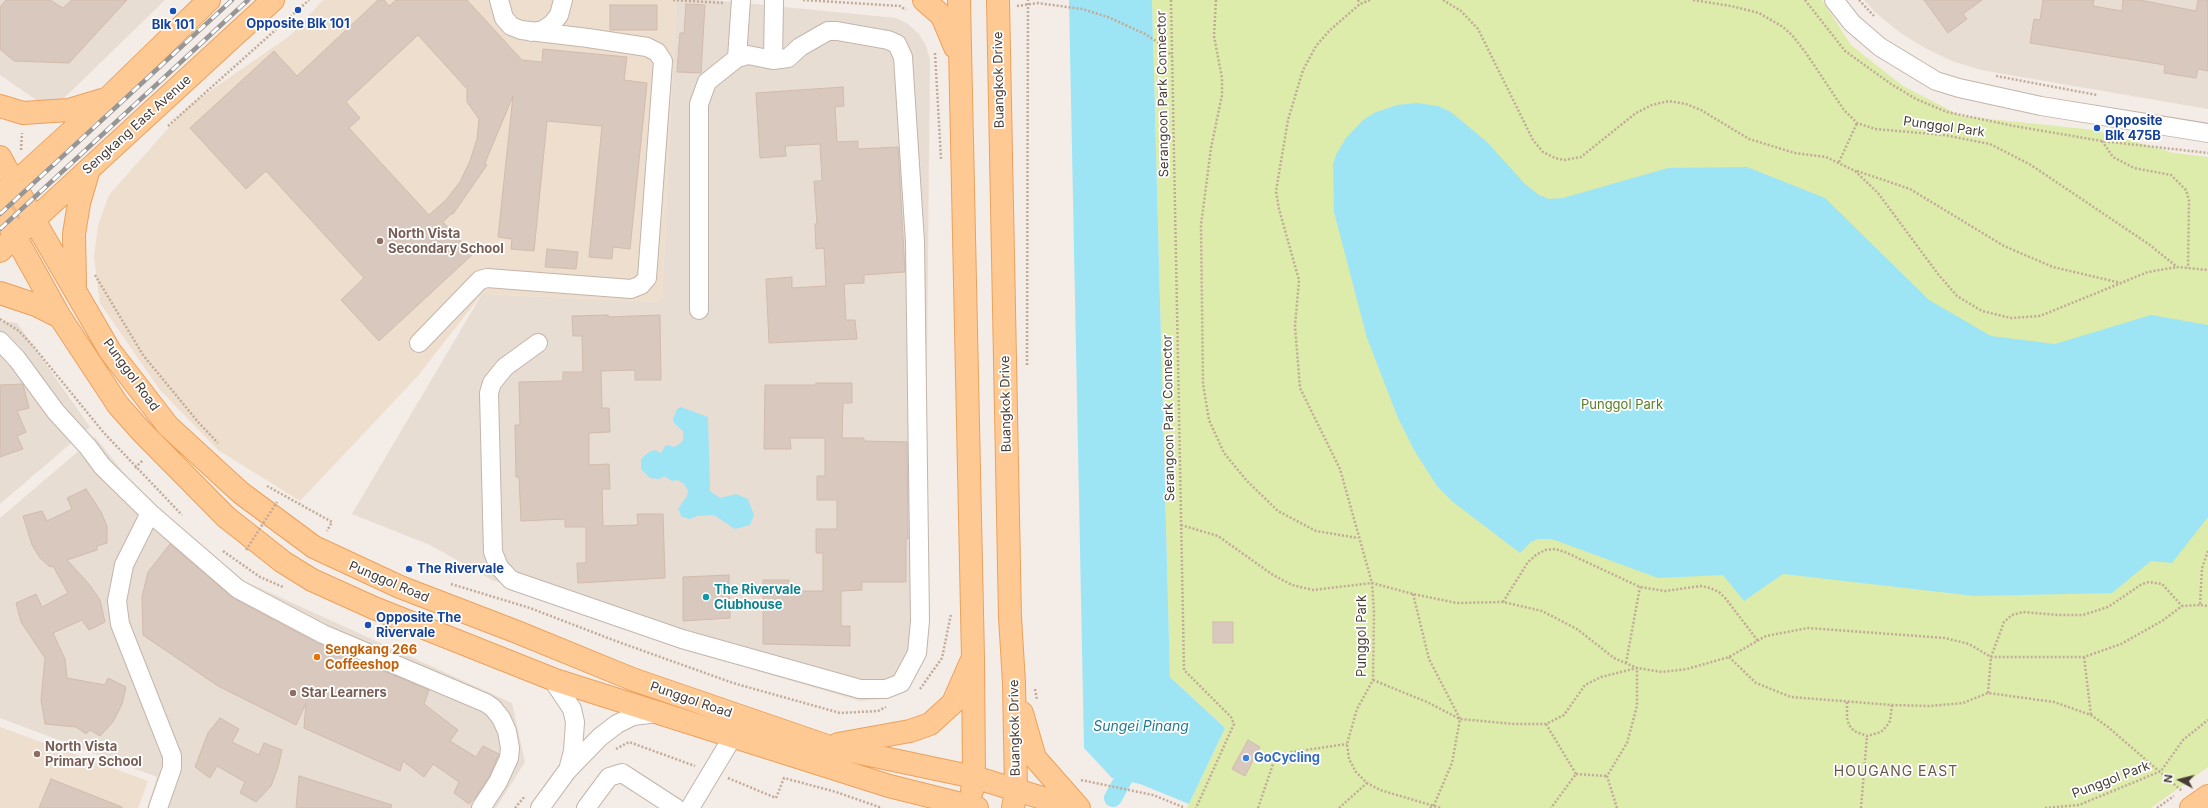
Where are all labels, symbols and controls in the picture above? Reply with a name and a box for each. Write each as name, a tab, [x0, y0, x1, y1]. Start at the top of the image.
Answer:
marker: Opposite Blk 101	[293, 5, 303, 15]
marker: Blk 101	[168, 6, 178, 16]
street label: Serangoon Park Connector	[1154, 11, 1172, 177]
place label: Opposite Blk 101	[246, 16, 350, 32]
place label: Blk 101	[152, 17, 194, 33]
street label: Buangkok Drive	[990, 31, 1008, 129]
street label: Sengkang East Avenue	[79, 72, 195, 178]
place label: Opposite Blk 475B	[2105, 113, 2163, 144]
street label: Punggol Park	[1902, 114, 1986, 140]
marker: Opposite Blk 475B	[2092, 123, 2102, 133]
place label: North Vista Secondary School	[388, 226, 504, 257]
marker: North Vista Secondary School	[375, 236, 385, 246]
street label: Serangoon Park Connector	[1160, 335, 1178, 501]
street label: Punggol Road	[100, 336, 162, 414]
street label: Buangkok Drive	[997, 355, 1015, 453]
park label: Punggol Park	[1581, 397, 1663, 413]
street label: Punggol Road	[347, 558, 431, 606]
place label: The Rivervale	[417, 561, 504, 577]
marker: The Rivervale	[404, 564, 414, 574]
place label: The Rivervale Clubhouse	[714, 582, 801, 613]
marker: The Rivervale Clubhouse	[701, 592, 711, 602]
street label: Punggol Park	[1354, 595, 1370, 677]
place label: Opposite The Rivervale	[376, 610, 461, 641]
marker: Opposite The Rivervale	[363, 620, 373, 630]
place label: Sengkang 266 Coffeeshop	[325, 642, 417, 673]
marker: Sengkang 266 Coffeeshop	[312, 652, 322, 662]
street label: Punggol Road	[648, 679, 734, 721]
street label: Buangkok Drive	[1006, 679, 1024, 777]
place label: Star Learners	[301, 685, 387, 701]
marker: Star Learners	[288, 688, 298, 698]
water label: Sungei Pinang	[1093, 719, 1189, 735]
place label: North Vista Primary School	[45, 739, 142, 770]
marker: North Vista Primary School	[32, 749, 42, 759]
place label: GoCycling	[1254, 750, 1320, 766]
marker: GoCycling	[1241, 753, 1251, 763]
street label: Punggol Park	[2070, 758, 2152, 802]
north arrow	[2160, 760, 2200, 800]
district label: HOUGANG EAST	[1834, 764, 1958, 780]
text: N	[2161, 774, 2176, 784]

